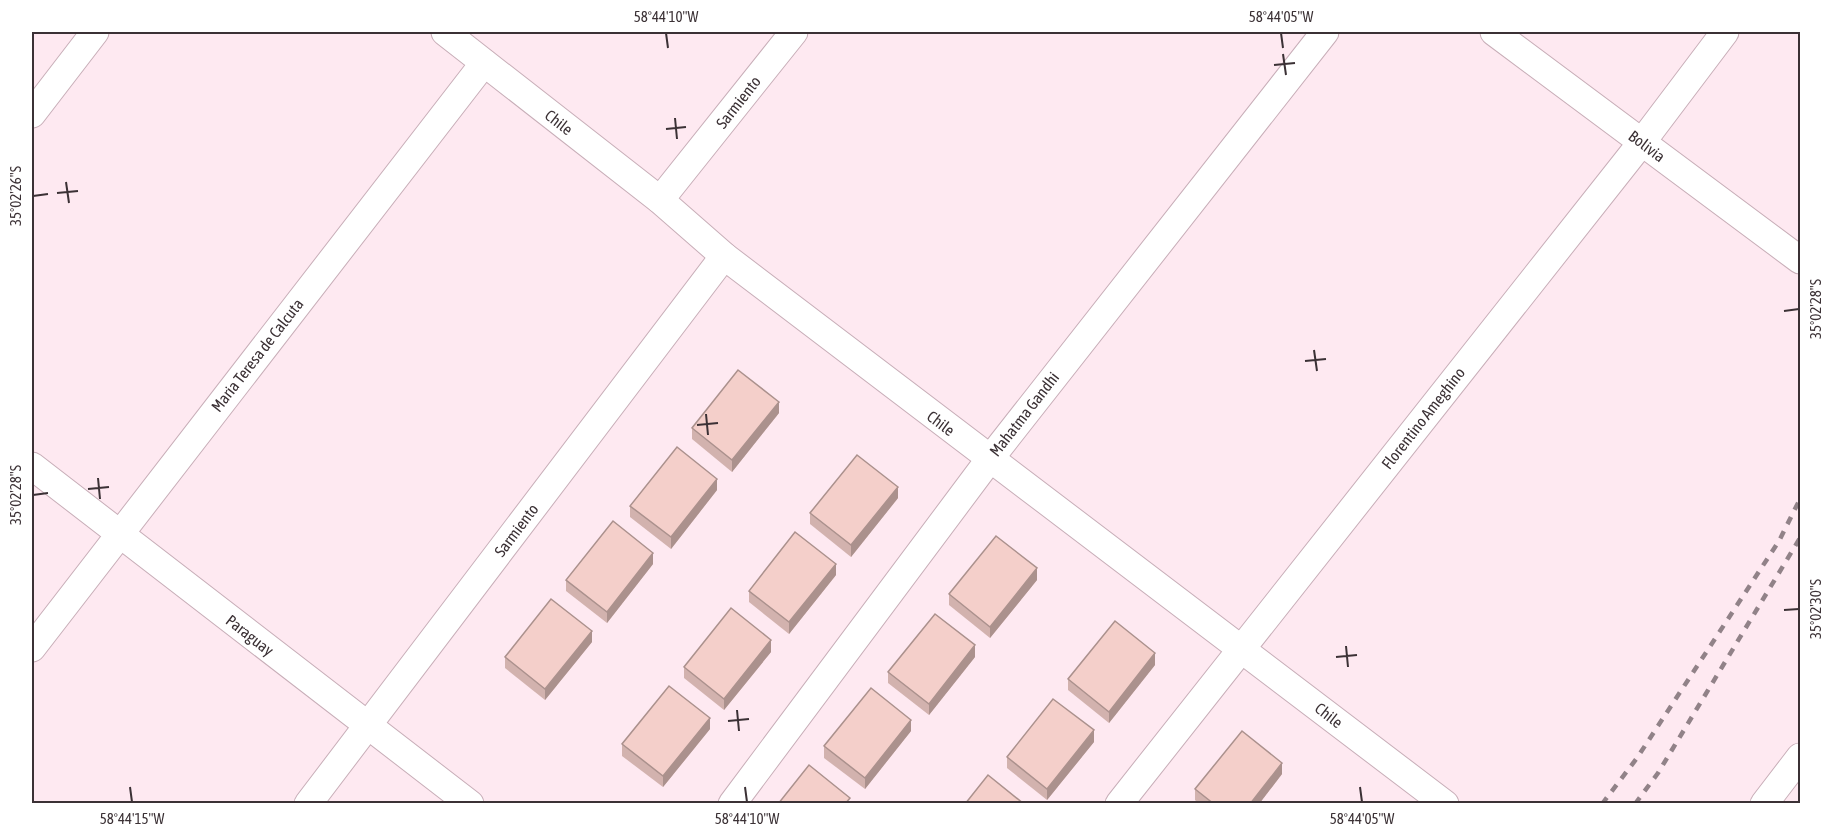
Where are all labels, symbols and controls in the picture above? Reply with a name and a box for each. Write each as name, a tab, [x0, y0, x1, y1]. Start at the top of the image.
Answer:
text: 58°44'10"W	[634, 8, 698, 25]
text: 58°44'05"W	[1249, 8, 1313, 25]
street label: Sarmiento	[712, 72, 764, 132]
street label: Chile	[542, 106, 576, 138]
street label: Bolivia	[1625, 127, 1669, 165]
text: 35°02'26"S	[7, 166, 24, 226]
text: 35°02'28"S	[1807, 279, 1824, 339]
street label: Maria Teresa de Calcuta	[207, 295, 307, 415]
street label: Florentino Ameghino	[1378, 364, 1469, 473]
street label: Mahatma Gandhi	[986, 368, 1062, 460]
street label: Chile	[924, 407, 958, 439]
text: 35°02'28"S	[7, 465, 24, 525]
street label: Sarmiento	[490, 500, 542, 560]
text: 35°02'30"S	[1807, 579, 1824, 639]
street label: Paraguay	[222, 611, 278, 660]
street label: Chile	[1312, 699, 1346, 731]
text: 58°44'15"W	[100, 810, 164, 827]
text: 58°44'10"W	[715, 810, 779, 827]
text: 58°44'05"W	[1330, 810, 1394, 827]

